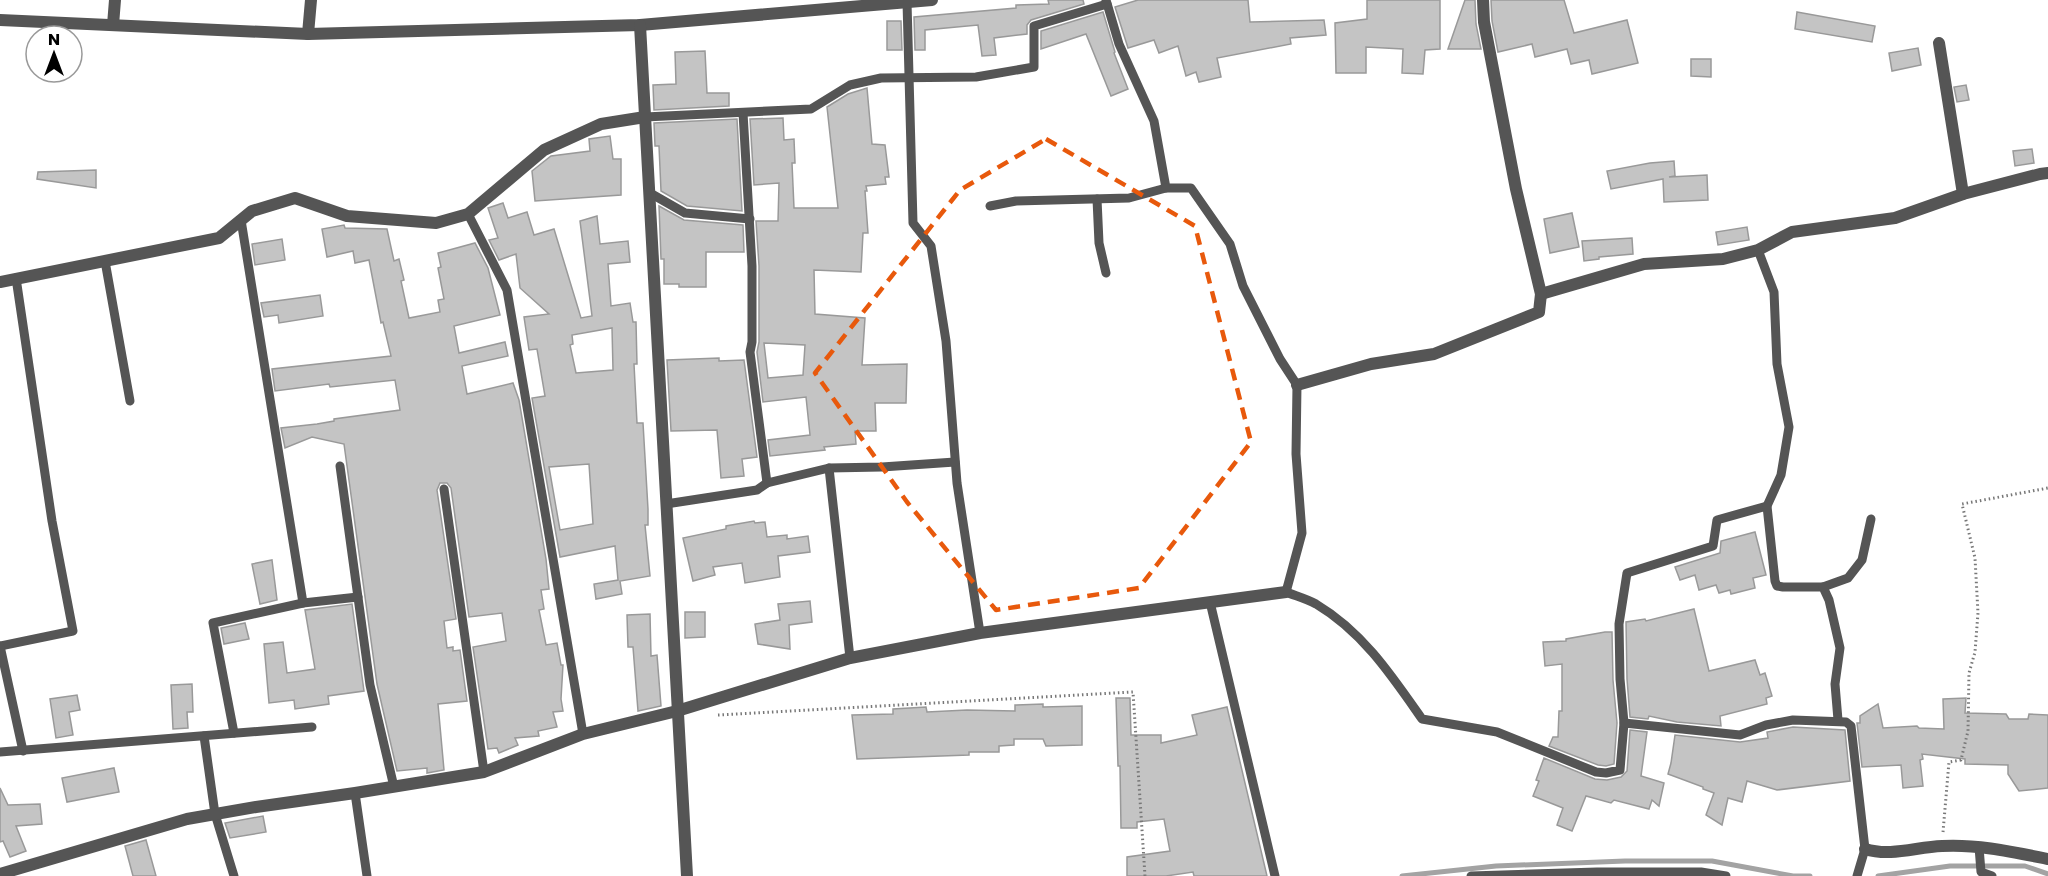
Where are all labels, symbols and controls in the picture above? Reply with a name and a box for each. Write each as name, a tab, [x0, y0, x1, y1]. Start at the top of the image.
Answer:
north arrow	[24, 24, 84, 84]
text: N	[48, 28, 60, 51]

